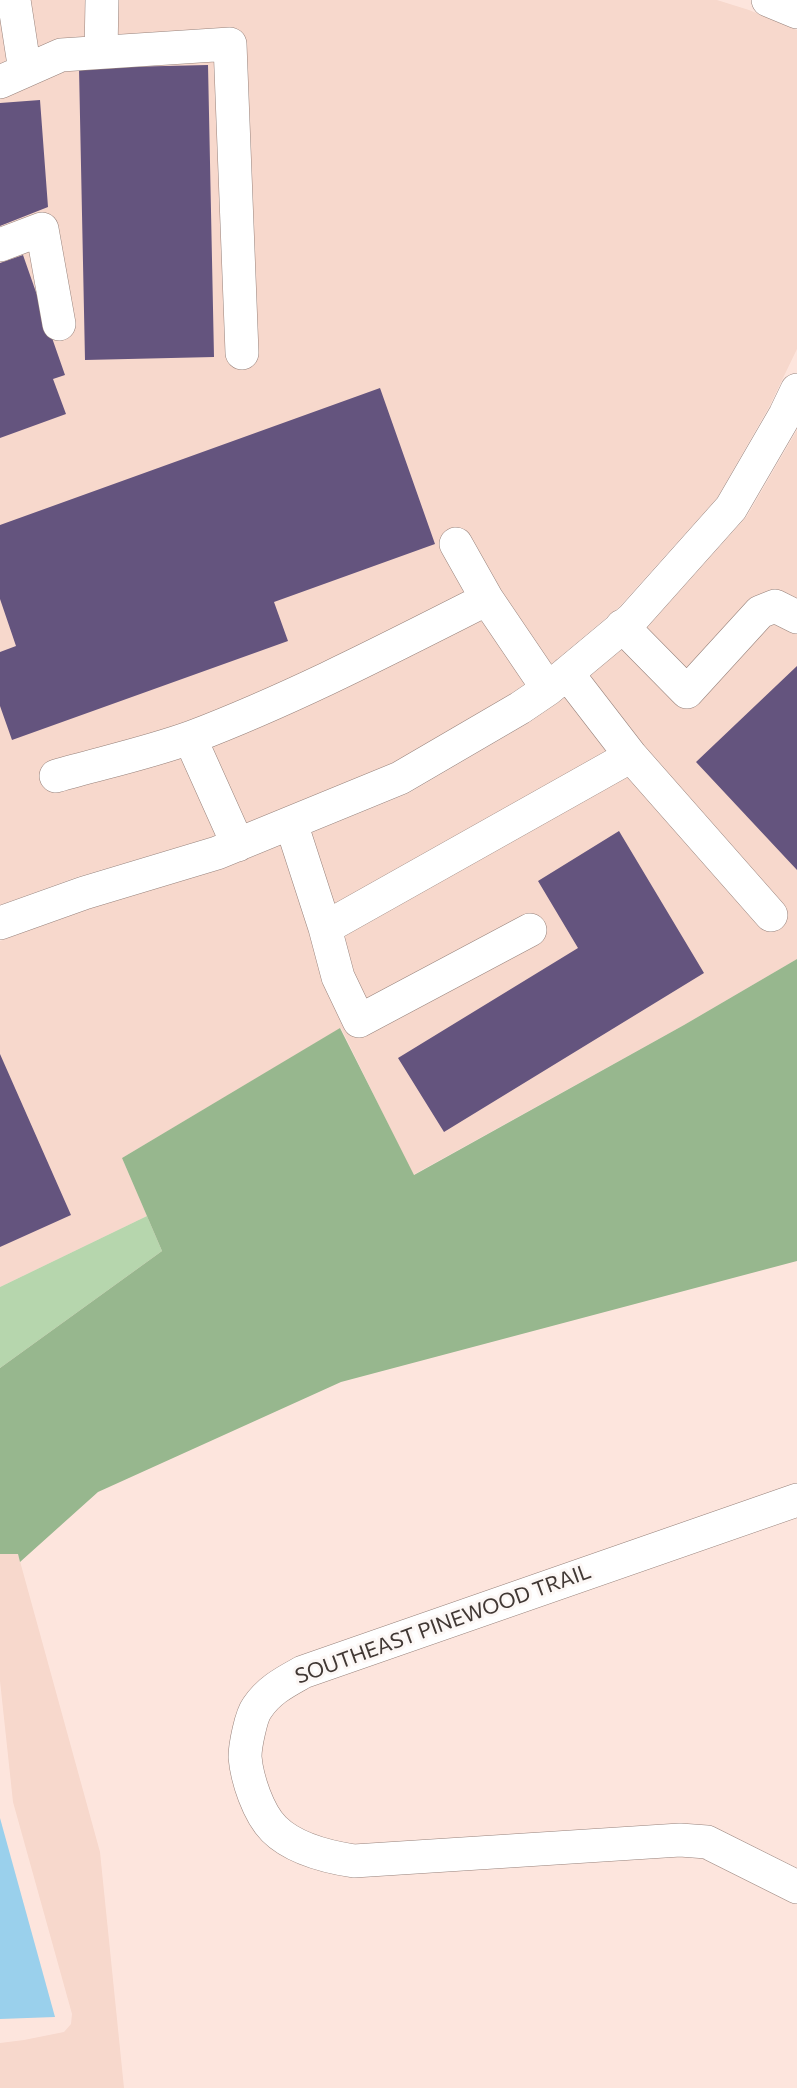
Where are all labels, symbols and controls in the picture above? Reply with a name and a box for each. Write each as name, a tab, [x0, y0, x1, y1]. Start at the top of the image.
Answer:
street label: SOUTHEAST PINEWOOD TRAIL	[292, 1559, 594, 1689]

